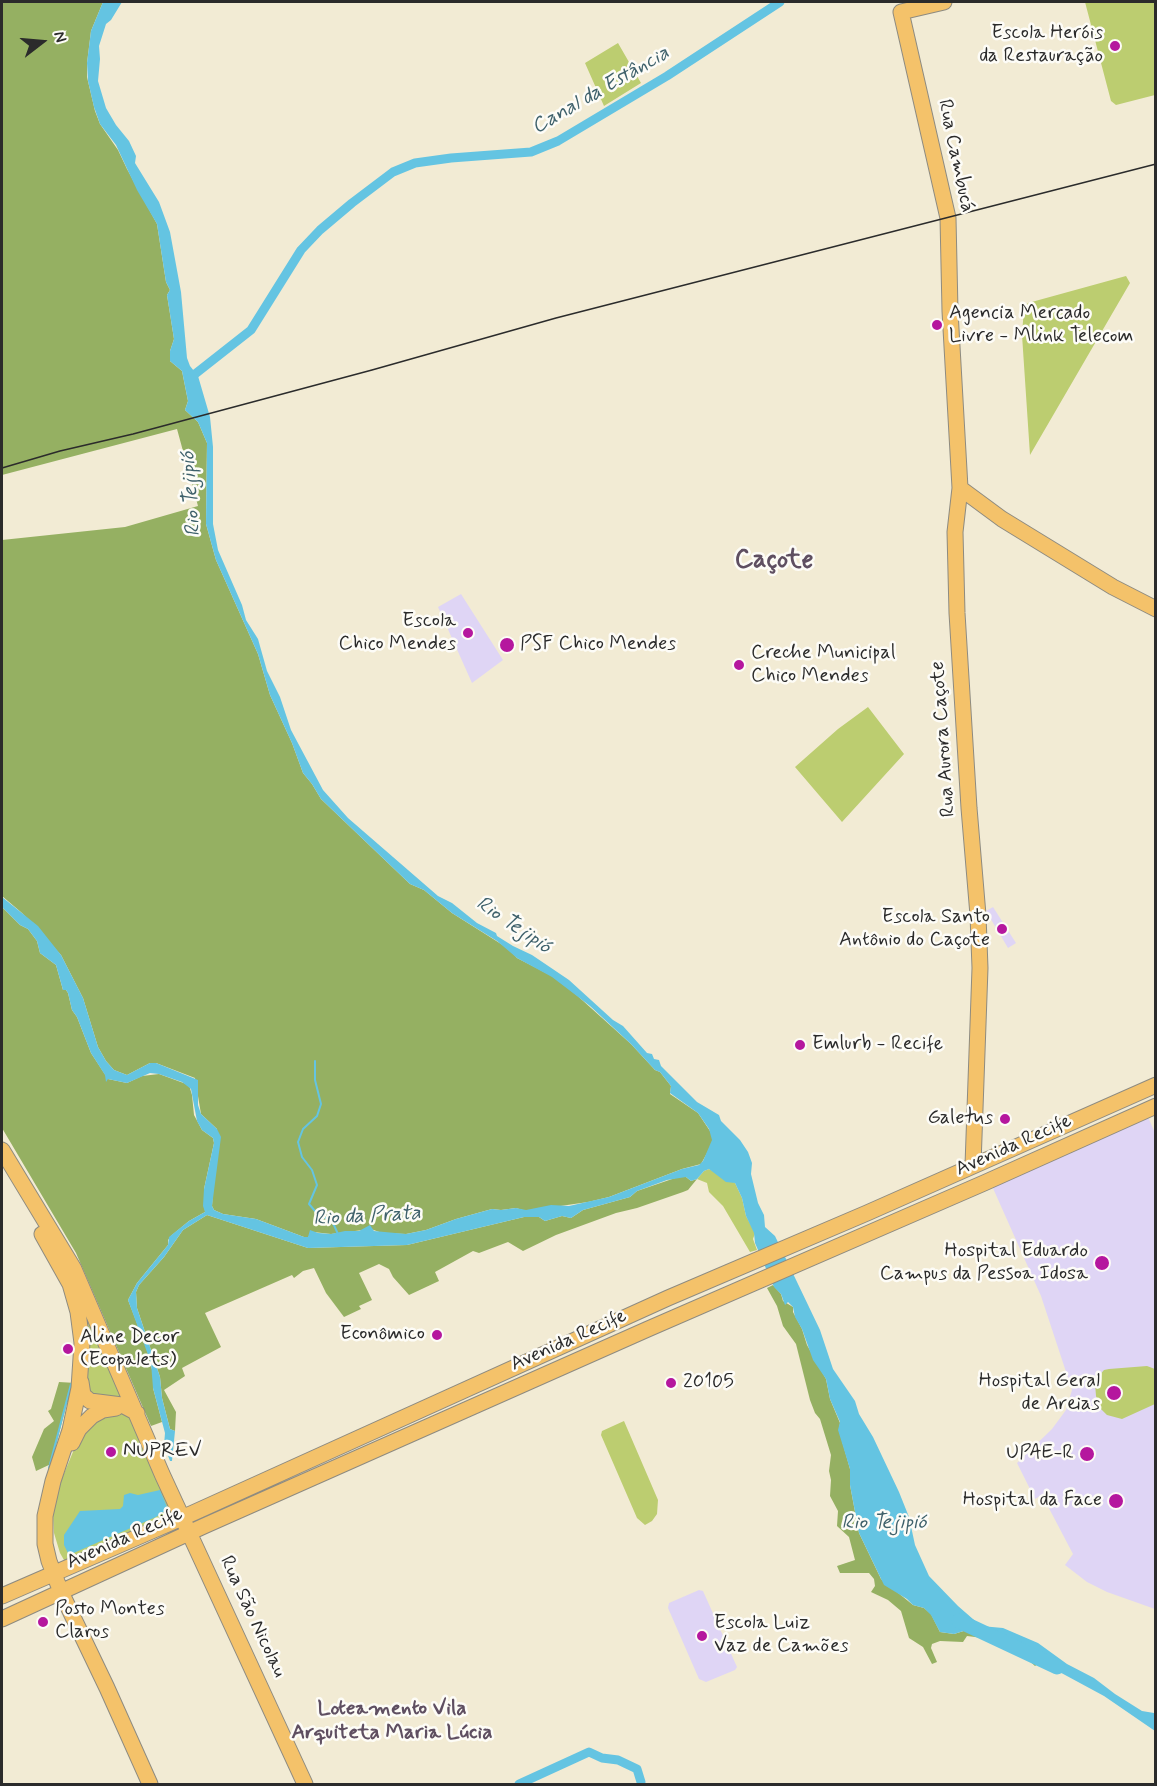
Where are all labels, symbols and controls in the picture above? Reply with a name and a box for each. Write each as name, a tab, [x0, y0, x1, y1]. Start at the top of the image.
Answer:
north arrow	[12, 12, 72, 72]
place label: Escola Heróis da Restauração	[979, 22, 1103, 69]
text: N	[48, 29, 71, 45]
marker: Escola Heróis da Restauração	[1108, 39, 1122, 53]
water label: Canal da Estância	[528, 41, 674, 141]
street label: Rua Cambucá	[931, 97, 979, 215]
place label: Agencia Mercado Livre - Mlink Telecom	[949, 302, 1133, 349]
marker: Agencia Mercado Livre - Mlink Telecom	[930, 318, 944, 332]
water label: Rio Tejipió	[176, 451, 208, 537]
district label: Caçote	[735, 546, 813, 578]
place label: Escola Chico Mendes	[339, 610, 456, 657]
marker: Escola Chico Mendes	[461, 626, 475, 640]
place label: PSF Chico Mendes	[520, 633, 676, 657]
marker: PSF Chico Mendes	[498, 636, 516, 654]
place label: Creche Municipal Chico Mendes	[751, 642, 896, 689]
marker: Creche Municipal Chico Mendes	[732, 658, 746, 672]
street label: Rua Aurora Caçote	[927, 660, 961, 818]
water label: Rio Tejipió	[471, 892, 555, 960]
place label: Escola Santo Antônio do Caçote	[839, 906, 990, 953]
marker: Escola Santo Antônio do Caçote	[995, 922, 1009, 936]
place label: Emlurb - Recife	[812, 1033, 943, 1057]
marker: Emlurb - Recife	[793, 1038, 807, 1052]
place label: Galetus	[927, 1107, 993, 1131]
street label: Avenida Recife	[952, 1110, 1076, 1182]
marker: Galetus	[998, 1112, 1012, 1126]
water label: Rio da Prata	[313, 1202, 421, 1232]
place label: Hospital Eduardo Campus da Pessoa Idosa	[880, 1240, 1088, 1287]
marker: Hospital Eduardo Campus da Pessoa Idosa	[1093, 1254, 1111, 1272]
street label: Avenida Recife	[507, 1305, 631, 1377]
place label: Econômico	[340, 1323, 425, 1347]
place label: Aline Decor (Ecopalets)	[80, 1326, 179, 1373]
marker: Econômico	[430, 1328, 444, 1342]
marker: Aline Decor (Ecopalets)	[61, 1342, 75, 1356]
place label: Hospital Geral de Areias	[979, 1370, 1100, 1417]
place label: 20105	[683, 1371, 734, 1395]
marker: 20105	[664, 1376, 678, 1390]
marker: Hospital Geral de Areias	[1105, 1384, 1123, 1402]
place label: NUPREV	[123, 1440, 202, 1464]
place label: UPAE-R	[1006, 1442, 1074, 1466]
marker: NUPREV	[104, 1445, 118, 1459]
marker: UPAE-R	[1078, 1445, 1096, 1463]
place label: Hospital da Face	[963, 1489, 1102, 1513]
marker: Hospital da Face	[1107, 1492, 1125, 1510]
street label: Avenida Recife	[63, 1503, 187, 1575]
water label: Rio Tejipió	[841, 1511, 927, 1537]
street label: Rua São Nicolau	[213, 1552, 291, 1682]
place label: Posto Montes Claros	[55, 1598, 165, 1645]
place label: Escola Luiz Vaz de Camões	[714, 1612, 849, 1659]
marker: Posto Montes Claros	[36, 1615, 50, 1629]
marker: Escola Luiz Vaz de Camões	[695, 1629, 709, 1643]
district label: Loteamento Vila Arquiteta Maria Lúcia	[291, 1697, 493, 1747]

